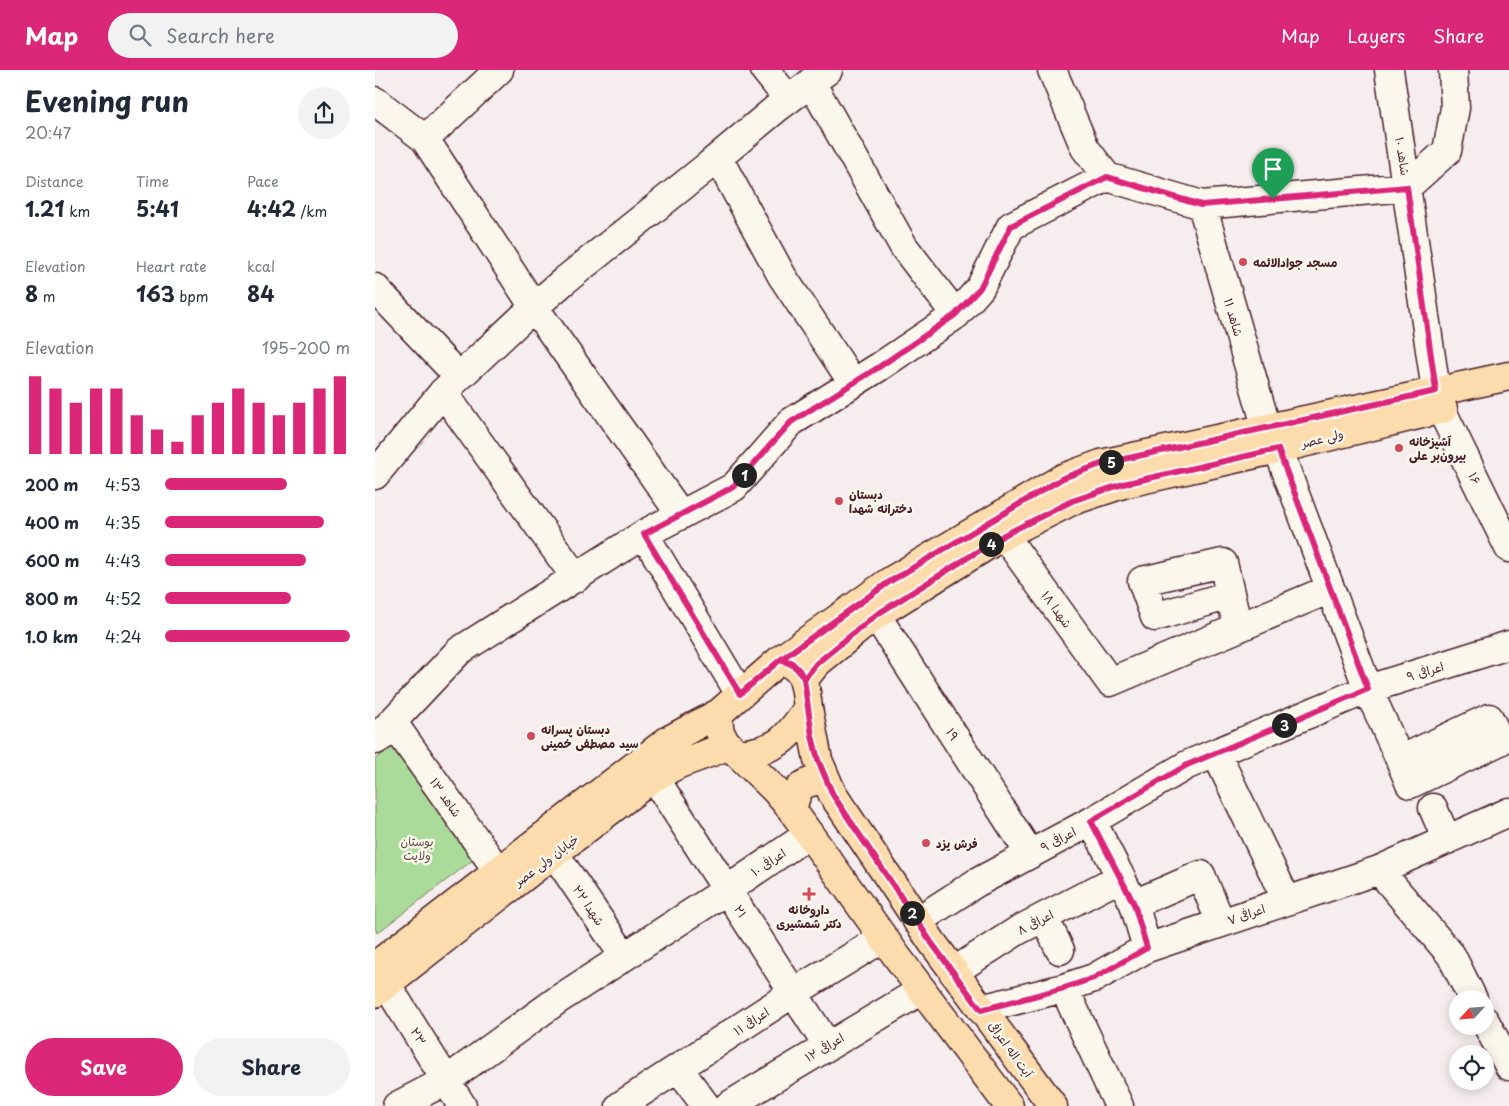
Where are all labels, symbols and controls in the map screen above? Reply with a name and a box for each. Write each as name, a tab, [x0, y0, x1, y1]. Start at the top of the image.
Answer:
search box	[108, 13, 458, 58]
text: Map	[25, 17, 78, 53]
icon: search	[126, 21, 154, 49]
text: Search here	[166, 21, 275, 49]
text: Map	[1281, 22, 1320, 49]
text: Layers	[1348, 22, 1405, 49]
text: Share	[1433, 22, 1484, 49]
text: Evening run	[25, 79, 189, 122]
button: share	[298, 87, 350, 139]
text: 20:47	[25, 120, 71, 144]
street label: شاهد ۱۰	[1391, 136, 1415, 176]
pin	[1252, 148, 1294, 199]
icon: arrive	[1259, 155, 1287, 183]
text: Distance	[25, 171, 84, 192]
text: Time	[136, 171, 169, 192]
text: Pace	[247, 171, 279, 192]
text: 1.21	[25, 192, 65, 224]
text: 5:41	[136, 192, 179, 224]
text: 4:42	[247, 192, 296, 224]
text: km	[65, 201, 90, 222]
text: /km	[296, 201, 327, 222]
place label: مسجد جوادالائمه	[1253, 253, 1337, 271]
text: Elevation	[25, 256, 85, 277]
text: Heart rate	[136, 256, 207, 277]
text: kcal	[247, 256, 275, 277]
marker: مسجد جوادالائمه	[1237, 256, 1249, 268]
text: 8	[25, 277, 38, 309]
text: 163	[136, 277, 175, 309]
text: 84	[247, 277, 274, 309]
text: m	[38, 286, 55, 307]
text: bpm	[175, 286, 208, 307]
street label: شاهد ۱۱	[1220, 296, 1248, 338]
text: Elevation	[25, 335, 94, 359]
text: 195–200 m	[262, 335, 350, 359]
street label: ولی عصر	[1298, 424, 1345, 452]
place label: آشپزخانه بیرون‌بر علی	[1409, 432, 1466, 464]
marker: آشپزخانه بیرون‌بر علی	[1393, 442, 1405, 454]
pin: 5	[1099, 450, 1123, 474]
text: 5	[1107, 452, 1116, 473]
pin: 1	[731, 462, 757, 488]
text: 1	[741, 465, 748, 486]
street label: ۱۶	[1464, 469, 1486, 487]
text: 200 m	[25, 472, 79, 496]
text: 4:53	[105, 472, 141, 496]
place label: دبستان دخترانه شهدا	[849, 485, 913, 517]
marker: دبستان دخترانه شهدا	[833, 495, 845, 507]
text: 400 m	[25, 510, 79, 534]
text: 4:35	[105, 510, 141, 534]
pin: 4	[979, 532, 1003, 556]
text: 4	[987, 534, 996, 555]
text: 600 m	[25, 548, 79, 572]
text: 4:43	[105, 548, 141, 572]
text: 800 m	[25, 586, 78, 610]
text: 4:52	[105, 586, 141, 610]
street label: شهدا ۱۸	[1037, 587, 1077, 631]
text: 1.0 km	[25, 624, 78, 648]
text: 4:24	[105, 624, 142, 648]
street label: اعرافی ۹	[1404, 657, 1446, 685]
pin: 3	[1271, 712, 1297, 738]
text: 3	[1280, 715, 1289, 736]
place label: دبستان پسرانه سید مصطفی خمینی	[541, 720, 638, 752]
street label: ۱۹	[942, 724, 964, 744]
marker: دبستان پسرانه سید مصطفی خمینی	[525, 730, 537, 742]
street label: شاهد ۱۳	[426, 774, 466, 820]
street label: اعرافی ۹	[1037, 822, 1079, 856]
street label: خیابان ولی عصر	[509, 830, 582, 891]
park label: بوستان ولایت	[401, 832, 433, 864]
place label: فرش یزد	[936, 834, 978, 852]
marker: فرش یزد	[920, 837, 932, 849]
street label: اعرافی ۱۰	[747, 844, 789, 880]
street label: شهدا ۲۲	[569, 881, 609, 929]
marker: داروخانه دکتر شمشیری	[803, 888, 815, 900]
street label: اعرافی ۷	[1225, 899, 1267, 929]
place label: داروخانه دکتر شمشیری	[776, 900, 842, 932]
pin: 2	[899, 900, 925, 926]
street label: ۲۱	[730, 901, 752, 921]
text: 2	[908, 903, 917, 924]
street label: اعرافی ۸	[1014, 905, 1056, 939]
north arrow	[1449, 990, 1494, 1035]
map controls	[1449, 990, 1494, 1090]
street label: اعرافی ۱۱	[730, 1003, 772, 1039]
street label: آیت اله اعرافی	[985, 1017, 1038, 1082]
street label: ۲۳	[407, 1024, 431, 1048]
street label: اعرافی ۱۲	[801, 1028, 847, 1066]
button: Save	[25, 1038, 183, 1096]
button: Share	[193, 1038, 350, 1096]
button: locate	[1449, 1045, 1494, 1090]

